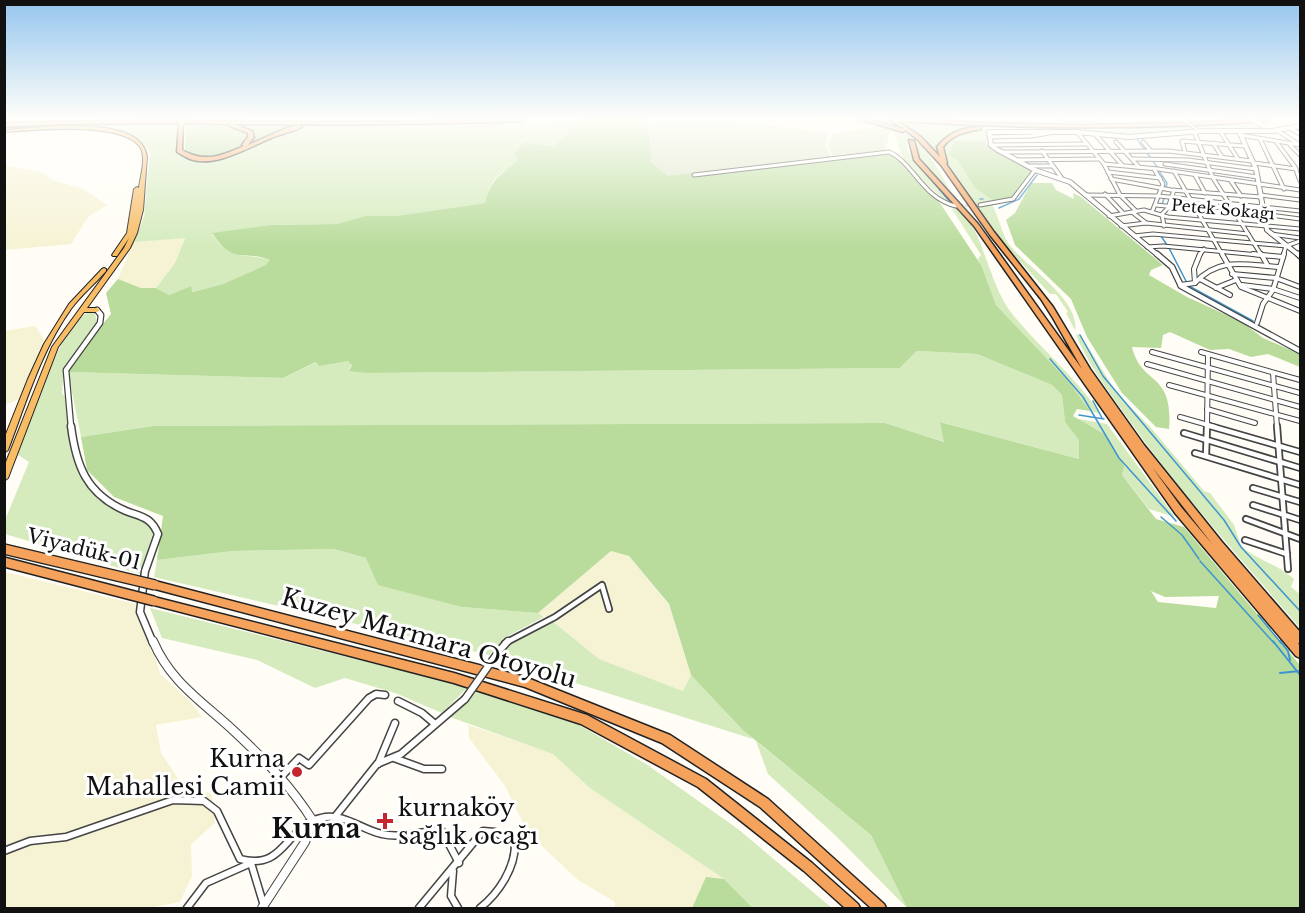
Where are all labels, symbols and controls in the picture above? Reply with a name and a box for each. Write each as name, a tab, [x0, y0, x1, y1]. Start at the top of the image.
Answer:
street label: Petek Sokağı	[1170, 195, 1276, 224]
street label: Viyadük-01	[23, 523, 144, 575]
street label: Kuzey Marmara Otoyolu	[278, 582, 580, 694]
place label: Kurna Mahallesi Camii	[86, 744, 286, 801]
marker: Kurna Mahallesi Camii	[290, 765, 304, 779]
place label: kurnaköy sağlık ocağı	[398, 793, 538, 850]
district label: Kurna	[271, 812, 361, 845]
marker: kurnaköy sağlık ocağı	[376, 812, 394, 830]

